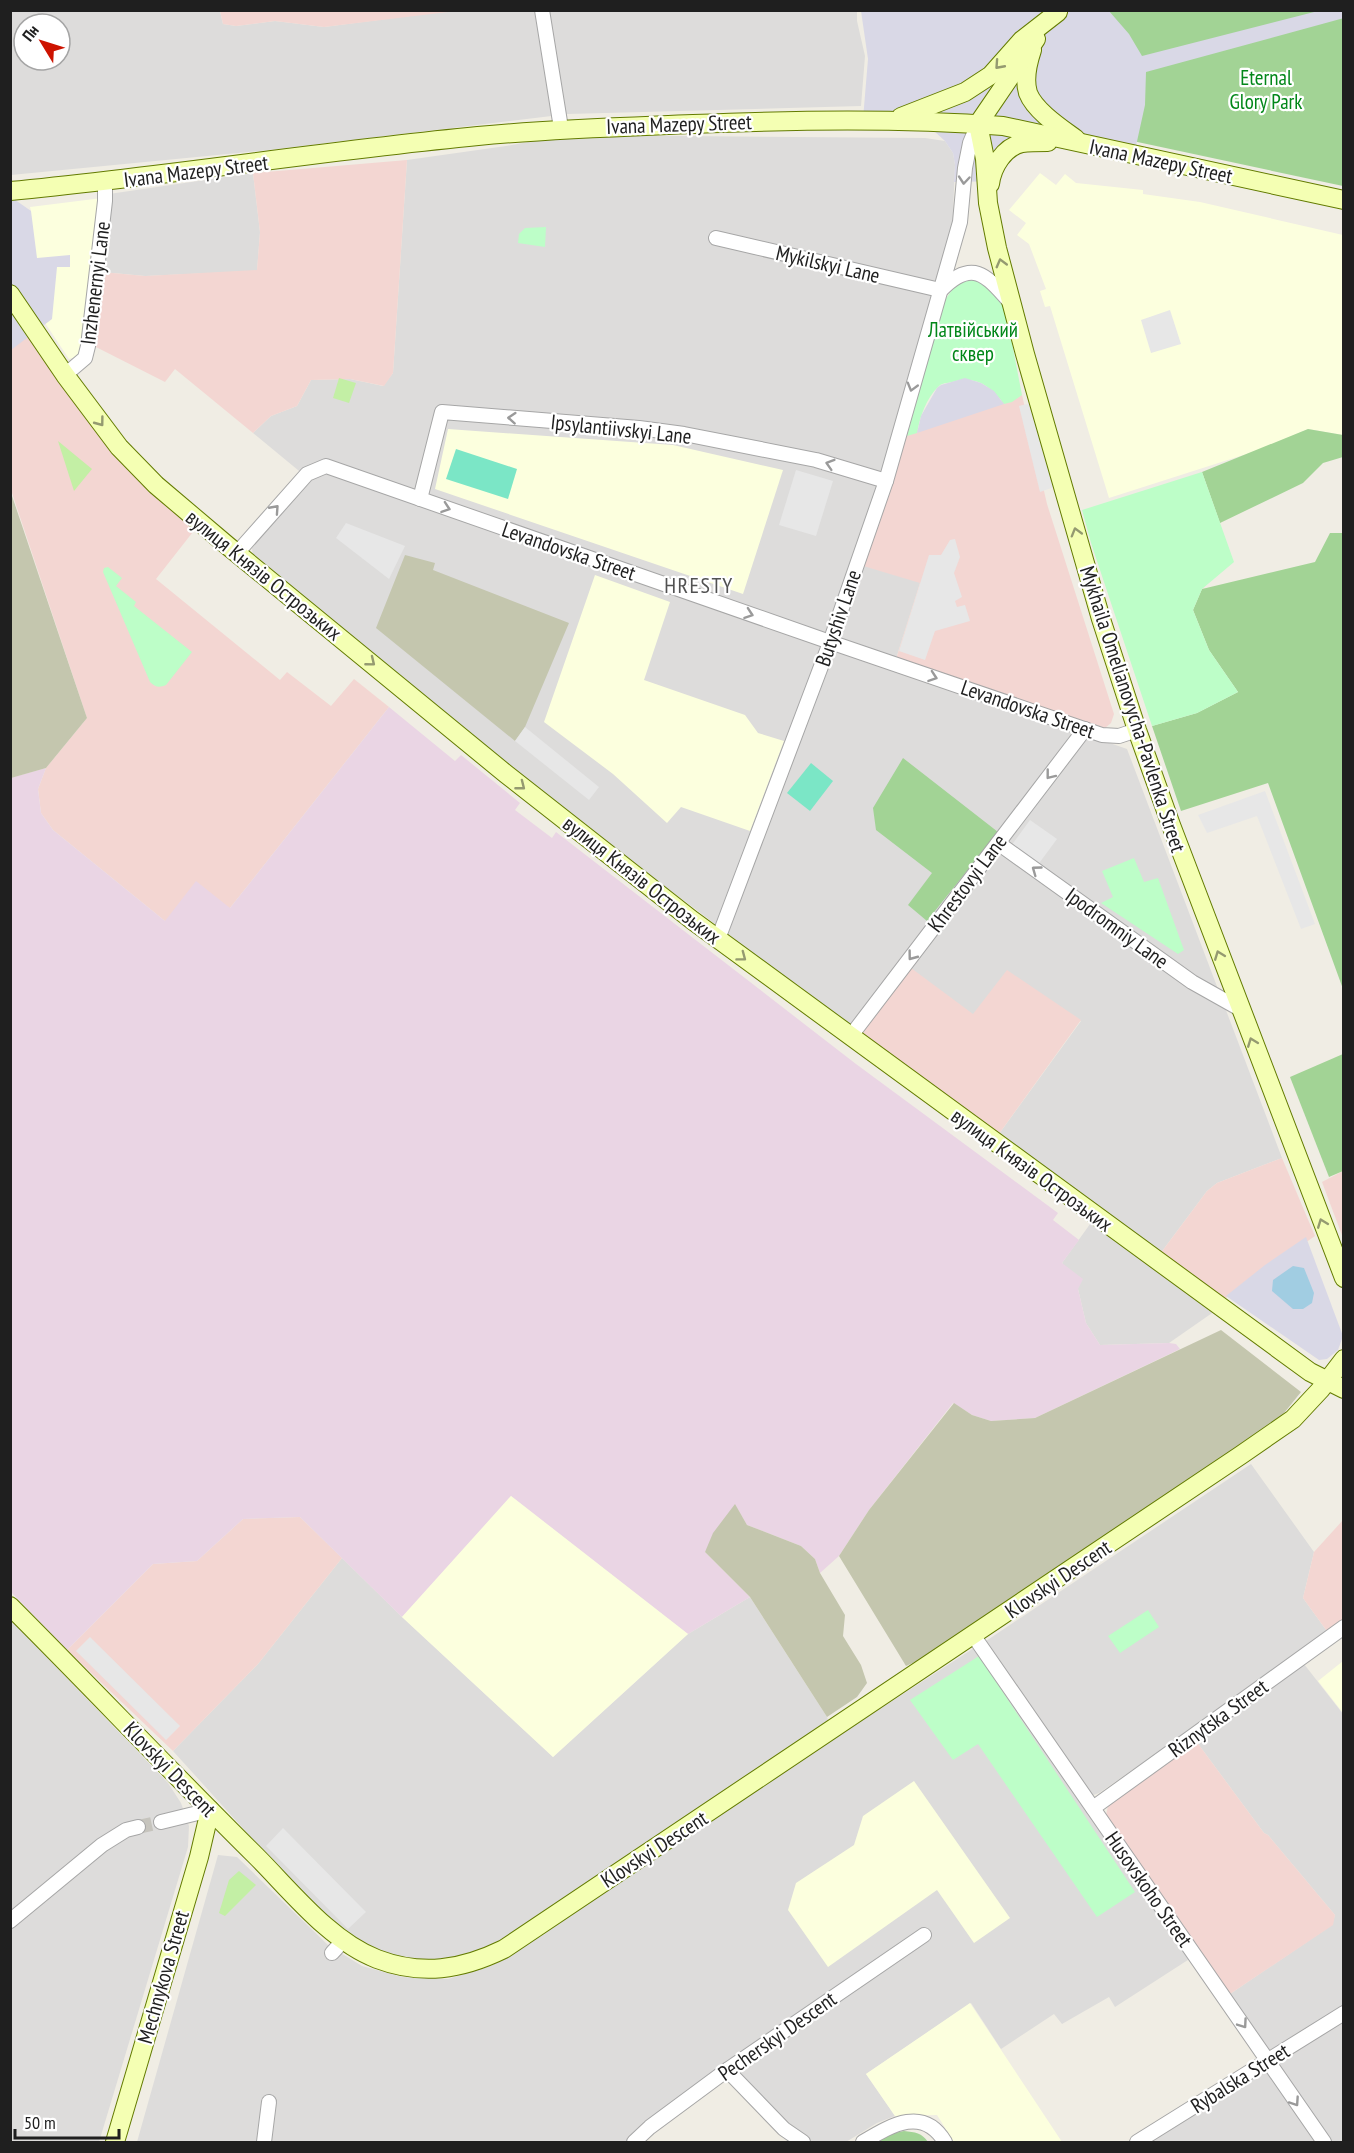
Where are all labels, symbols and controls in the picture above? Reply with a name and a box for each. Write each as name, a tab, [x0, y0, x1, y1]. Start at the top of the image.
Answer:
north arrow	[12, 12, 72, 72]
text: Пн	[18, 21, 43, 45]
one-way arrow	[995, 58, 1006, 69]
park label: Eternal Glory Park	[1230, 64, 1303, 115]
street label: Ivana Mazepy Street	[606, 108, 752, 140]
street label: Ivana Mazepy Street	[1087, 133, 1235, 189]
street label: Ivana Mazepy Street	[122, 149, 270, 193]
one-way arrow	[958, 176, 971, 185]
street label: Inzhenernyi Lane	[74, 220, 116, 346]
street label: Mykilskyi Lane	[773, 239, 883, 289]
one-way arrow	[995, 258, 1008, 268]
park label: Латвійський сквер	[927, 316, 1018, 367]
one-way arrow	[907, 382, 920, 392]
street label: Ipsylantiivskyi Lane	[549, 408, 693, 450]
one-way arrow	[508, 412, 517, 425]
one-way arrow	[93, 415, 104, 426]
one-way arrow	[825, 459, 835, 471]
one-way arrow	[440, 500, 450, 513]
street label: вулиця Князів Острозьких	[180, 504, 348, 646]
one-way arrow	[268, 506, 279, 516]
street label: Levandovska Street	[499, 516, 640, 587]
one-way arrow	[1070, 527, 1083, 537]
street label: Mykhaila Omelianovycha-Pavlenka Street	[1074, 562, 1192, 856]
street label: Butyshiv Lane	[809, 566, 867, 670]
district label: HRESTY	[664, 571, 734, 599]
one-way arrow	[743, 606, 753, 619]
one-way arrow	[364, 655, 375, 666]
one-way arrow	[927, 670, 938, 683]
street label: Levandovska Street	[958, 674, 1099, 745]
one-way arrow	[1046, 769, 1057, 780]
one-way arrow	[514, 779, 525, 790]
street label: вулиця Князів Острозьких	[558, 810, 727, 950]
street label: Khrestovyi Lane	[921, 829, 1013, 937]
one-way arrow	[1031, 866, 1042, 877]
street label: Ipodromniy Lane	[1060, 882, 1174, 974]
one-way arrow	[735, 949, 746, 960]
one-way arrow	[908, 949, 919, 960]
one-way arrow	[1214, 950, 1226, 961]
one-way arrow	[1247, 1037, 1259, 1048]
street label: вулиця Князів Острозьких	[946, 1102, 1118, 1238]
one-way arrow	[1317, 1219, 1330, 1229]
street label: Klovskyi Descent	[1000, 1534, 1116, 1624]
street label: Riznytska Street	[1163, 1673, 1273, 1763]
street label: Klovskyi Descent	[118, 1716, 222, 1822]
street label: Klovskyi Descent	[595, 1804, 713, 1894]
street label: Husovskoho Street	[1099, 1826, 1199, 1952]
street label: Mechnykova Street	[131, 1907, 195, 2047]
street label: Pecherskyi Descent	[713, 1985, 842, 2087]
one-way arrow	[1236, 2018, 1247, 2029]
street label: Rybalska Street	[1186, 2037, 1295, 2119]
one-way arrow	[1288, 2095, 1299, 2106]
scale bar	[15, 2102, 118, 2140]
text: 50 m	[24, 2111, 56, 2134]

